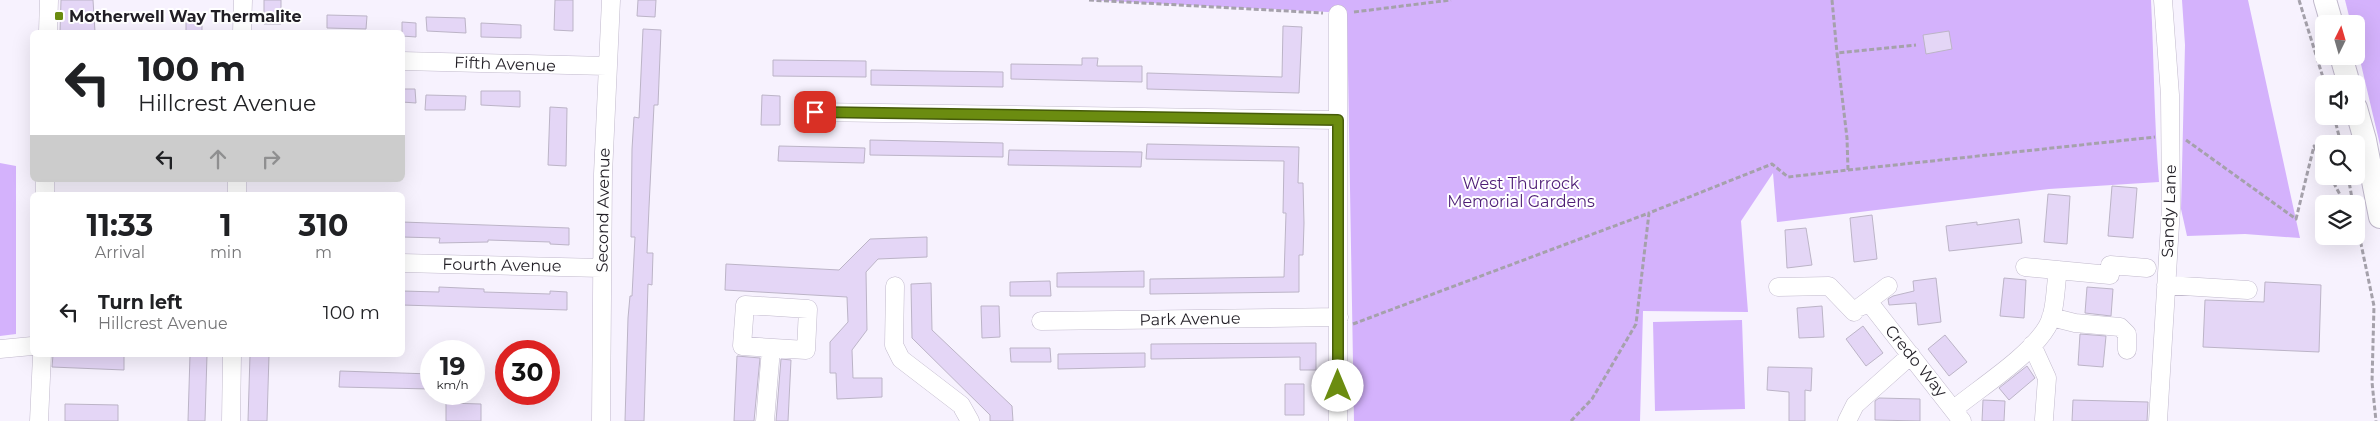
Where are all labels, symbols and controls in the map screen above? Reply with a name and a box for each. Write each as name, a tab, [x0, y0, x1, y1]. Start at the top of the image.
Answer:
place label: Motherwell Way Thermalite	[69, 7, 302, 26]
marker: Motherwell Way Thermalite	[53, 10, 65, 22]
north arrow	[2315, 15, 2365, 65]
map controls	[2315, 15, 2365, 245]
text: 100 m	[138, 47, 246, 90]
icon: left	[55, 50, 120, 115]
street label: Fifth Avenue	[454, 53, 556, 75]
button: sound	[2315, 75, 2365, 125]
text: Hillcrest Avenue	[138, 90, 316, 117]
pin	[794, 91, 836, 133]
icon: arrive	[801, 98, 829, 126]
button: search	[2315, 135, 2365, 185]
icon: left	[151, 145, 179, 173]
icon: ahead	[204, 145, 232, 173]
icon: right	[257, 145, 285, 173]
street label: Second Avenue	[592, 148, 614, 272]
street label: Sandy Lane	[2158, 164, 2180, 258]
park label: West Thurrock Memorial Gardens	[1447, 174, 1595, 211]
button: layers	[2315, 195, 2365, 245]
text: 11:33	[87, 207, 153, 244]
text: 1	[220, 207, 232, 244]
text: 310	[299, 207, 348, 244]
text: Arrival	[95, 243, 145, 262]
text: min	[210, 243, 242, 262]
text: m	[315, 243, 332, 262]
street label: Fourth Avenue	[442, 254, 562, 276]
text: Turn left	[98, 291, 183, 314]
icon: left	[55, 298, 83, 326]
text: 100 m	[323, 301, 380, 324]
street label: Park Avenue	[1139, 309, 1241, 329]
text: Hillcrest Avenue	[98, 314, 228, 333]
street label: Credo Way	[1881, 321, 1951, 401]
speed limit sign: 30	[495, 340, 560, 405]
text: 19	[440, 351, 465, 381]
position arrow	[1311, 359, 1363, 411]
text: km/h	[436, 377, 469, 392]

